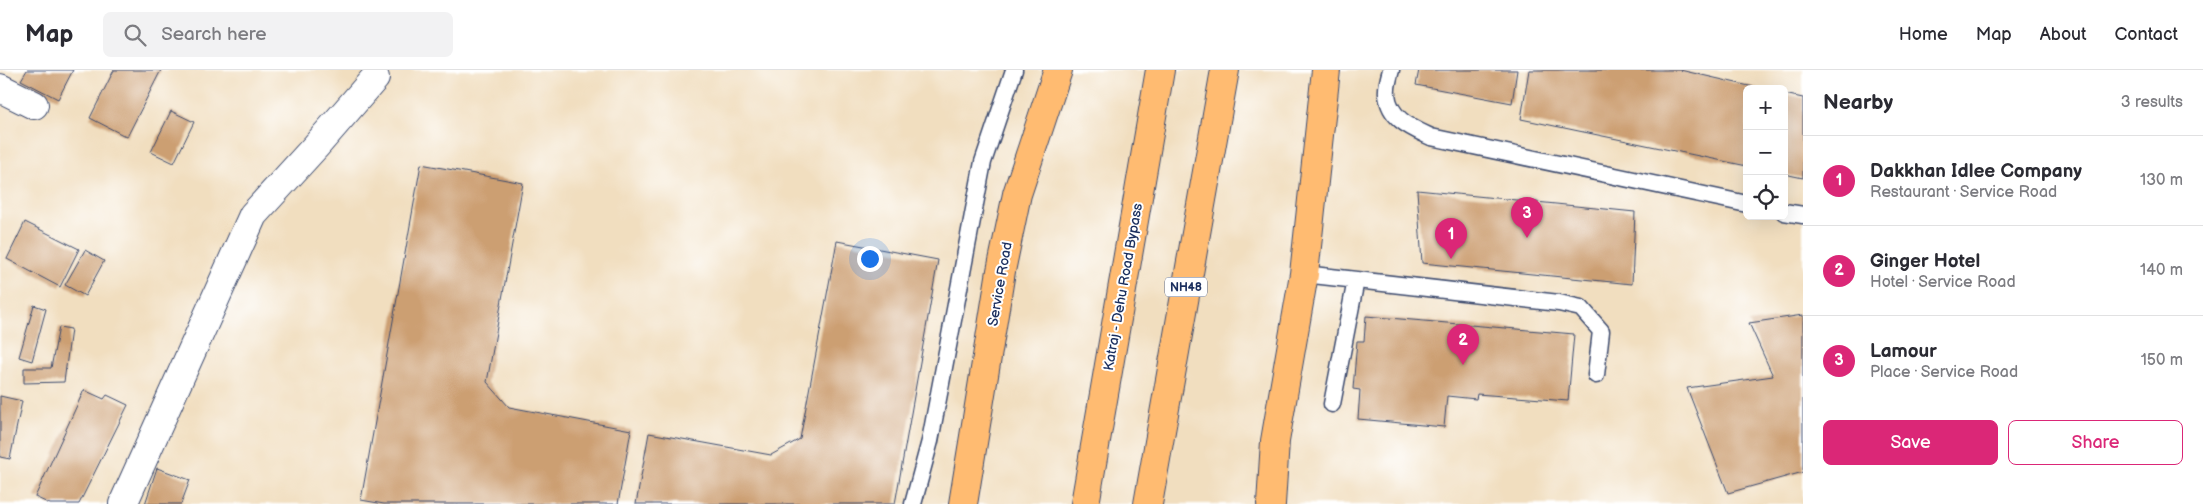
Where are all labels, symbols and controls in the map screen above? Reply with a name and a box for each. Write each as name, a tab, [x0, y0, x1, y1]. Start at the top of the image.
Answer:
search box	[103, 12, 453, 57]
text: Map	[25, 20, 73, 49]
icon: search	[121, 21, 149, 49]
text: Search here	[161, 23, 267, 46]
text: Home	[1899, 24, 1948, 45]
text: Map	[1976, 24, 2012, 45]
text: About	[2040, 24, 2087, 45]
text: Contact	[2115, 24, 2178, 45]
map controls	[1743, 85, 1788, 220]
button: +	[1743, 85, 1788, 130]
text: Nearby	[1823, 90, 1893, 115]
text: 3 results	[2121, 93, 2183, 112]
button: −	[1743, 130, 1788, 175]
text: Dakkhan Idlee Company	[1870, 160, 2082, 183]
text: 1	[1836, 171, 1842, 190]
text: 130 m	[2140, 171, 2183, 190]
button: locate	[1743, 175, 1788, 220]
text: Restaurant · Service Road	[1870, 183, 2057, 202]
pin: 3	[1511, 197, 1543, 238]
street label: Katraj - Dehu Road Bypass	[1100, 202, 1146, 372]
pin: 1	[1435, 218, 1467, 259]
street label: Service Road	[984, 241, 1016, 327]
your location	[857, 246, 883, 272]
text: Ginger Hotel	[1870, 250, 1980, 273]
text: 2	[1834, 261, 1844, 280]
text: 140 m	[2140, 261, 2183, 280]
text: Hotel · Service Road	[1870, 273, 2016, 292]
road number: NH48	[1165, 278, 1207, 296]
pin: 2	[1447, 324, 1479, 365]
text: Lamour	[1870, 340, 1937, 363]
text: 3	[1834, 351, 1844, 370]
text: 150 m	[2141, 351, 2183, 370]
text: Place · Service Road	[1870, 363, 2018, 382]
button: Save	[1823, 420, 1998, 465]
button: Share	[2008, 420, 2183, 465]

